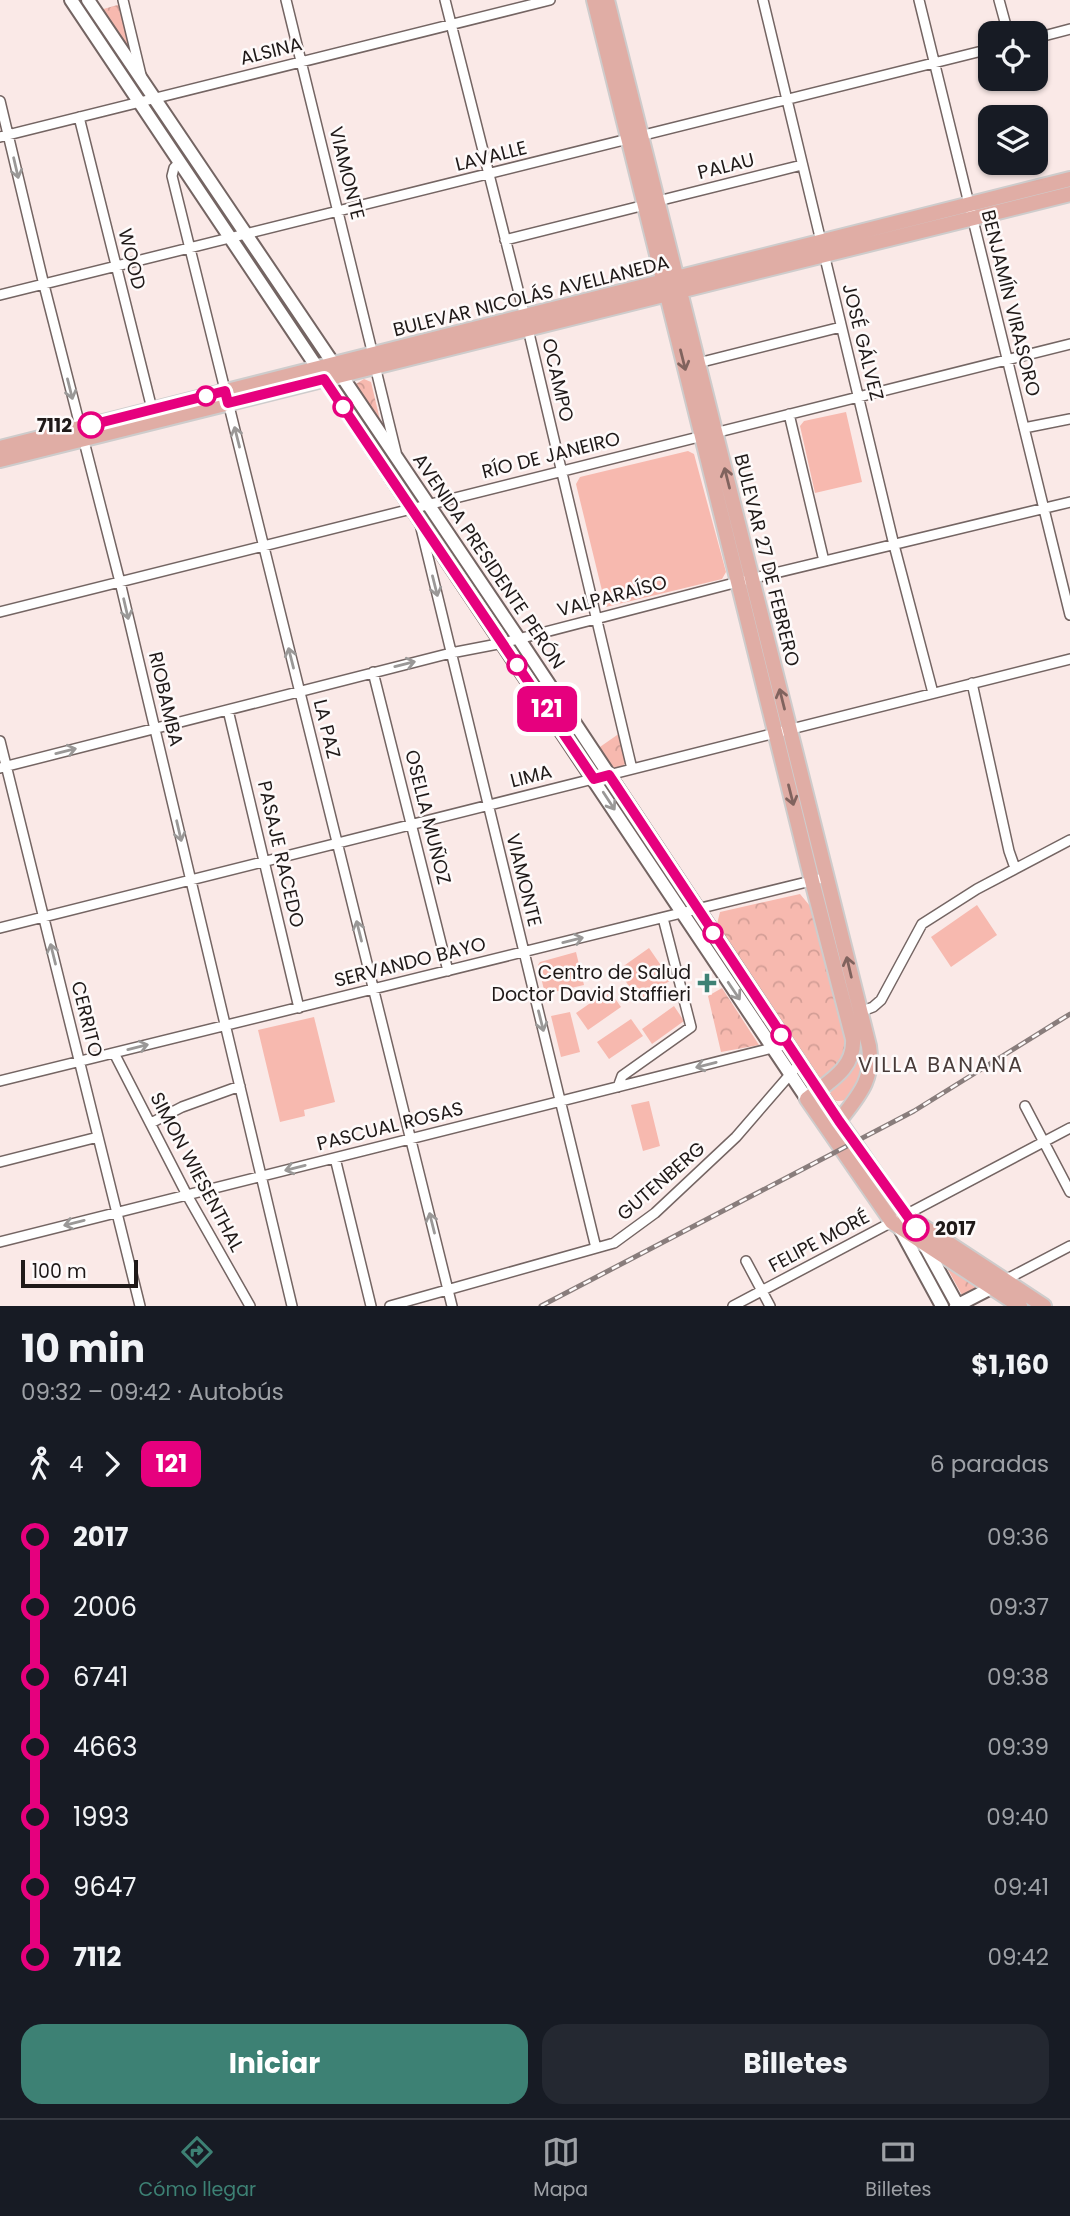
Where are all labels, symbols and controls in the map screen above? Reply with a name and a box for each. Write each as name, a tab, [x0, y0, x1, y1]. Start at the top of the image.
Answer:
map controls	[978, 21, 1048, 175]
button: locate	[978, 21, 1048, 91]
street label: ALSINA	[237, 30, 305, 72]
button: layers	[978, 105, 1048, 175]
street label: VIAMONTE	[322, 124, 372, 222]
street label: LAVALLE	[452, 134, 530, 178]
street label: PALAU	[695, 146, 757, 186]
one-way arrow	[10, 156, 23, 179]
street label: BENJAMÍN VIRASORO	[975, 207, 1047, 399]
street label: WOOD	[111, 226, 153, 292]
street label: BULEVAR NICOLÁS AVELLANEDA	[390, 249, 672, 343]
street label: JOSÉ GÁLVEZ	[835, 281, 891, 403]
street label: OCAMPO	[535, 336, 581, 424]
one-way arrow	[677, 348, 690, 371]
one-way arrow	[64, 377, 77, 400]
unlabelled marker	[196, 386, 216, 406]
unlabelled marker	[333, 397, 353, 417]
place label: 7112	[37, 412, 72, 439]
marker: 7112	[78, 412, 104, 438]
street label: RÍO DE JANEIRO	[479, 425, 623, 485]
one-way arrow	[229, 426, 243, 449]
street label: AVENIDA PRESIDENTE PERÓN	[406, 448, 572, 674]
street label: BULEVAR 27 DE FEBRERO	[728, 451, 806, 669]
one-way arrow	[720, 467, 733, 490]
street label: VALPARAÍSO	[554, 568, 670, 624]
one-way arrow	[428, 574, 442, 597]
one-way arrow	[120, 597, 133, 620]
one-way arrow	[284, 647, 297, 670]
street label: RIOBAMBA	[142, 649, 190, 749]
unlabelled marker	[507, 655, 527, 675]
one-way arrow	[393, 657, 416, 670]
line badge: 121	[507, 686, 587, 732]
one-way arrow	[775, 688, 788, 711]
text: 121	[531, 692, 563, 725]
street label: LA PAZ	[307, 697, 347, 761]
one-way arrow	[54, 744, 77, 757]
street label: OSELLA MUÑOZ	[398, 747, 458, 887]
street label: LIMA	[507, 758, 555, 794]
street label: PASAJE RACEDO	[251, 778, 311, 930]
one-way arrow	[785, 783, 798, 806]
one-way arrow	[602, 791, 616, 811]
one-way arrow	[173, 819, 186, 841]
street label: VIAMONTE	[499, 831, 549, 929]
one-way arrow	[351, 920, 365, 943]
unlabelled marker	[703, 923, 723, 943]
street label: SERVANDO BAYO	[331, 930, 489, 994]
one-way arrow	[561, 933, 584, 946]
one-way arrow	[46, 943, 59, 966]
one-way arrow	[842, 956, 856, 979]
place label: Centro de Salud Doctor David Staffieri	[491, 959, 691, 1008]
marker: Centro de Salud Doctor David Staffieri	[697, 973, 717, 993]
street label: CERRITO	[65, 978, 109, 1060]
one-way arrow	[727, 981, 741, 1000]
one-way arrow	[535, 1009, 548, 1032]
unlabelled marker	[771, 1025, 791, 1045]
one-way arrow	[126, 1040, 149, 1053]
district label: VILLA BANANA	[858, 1050, 1024, 1079]
one-way arrow	[695, 1059, 718, 1072]
street label: SIMON WIESENTHAL	[143, 1087, 251, 1257]
street label: PASCUAL ROSAS	[314, 1095, 466, 1157]
street label: GUTENBERG	[611, 1135, 711, 1227]
one-way arrow	[284, 1162, 307, 1175]
street label: FELIPE MORÉ	[764, 1203, 874, 1279]
one-way arrow	[424, 1212, 438, 1235]
marker: 2017	[903, 1215, 929, 1241]
place label: 2017	[935, 1215, 976, 1242]
one-way arrow	[63, 1217, 86, 1230]
scale bar	[21, 1257, 138, 1289]
text: 100 m	[32, 1258, 87, 1285]
text: 10 min	[21, 1322, 145, 1375]
text: $1,160	[971, 1347, 1049, 1383]
text: 09:32 – 09:42 · Autobús	[21, 1376, 284, 1408]
icon: walk	[21, 1445, 59, 1483]
icon: forward	[93, 1445, 131, 1483]
text: 121	[155, 1447, 187, 1480]
text: 4	[69, 1448, 83, 1480]
text: 6 paradas	[930, 1448, 1049, 1480]
text: 2017	[73, 1519, 128, 1555]
text: 09:36	[987, 1521, 1049, 1553]
text: 2006	[73, 1589, 137, 1625]
text: 09:37	[989, 1591, 1049, 1623]
text: 6741	[73, 1659, 128, 1695]
text: 09:38	[987, 1661, 1049, 1693]
text: 4663	[73, 1729, 138, 1765]
text: 09:39	[987, 1731, 1049, 1763]
text: 1993	[73, 1799, 129, 1835]
text: 09:40	[986, 1801, 1049, 1833]
text: 9647	[73, 1869, 136, 1905]
text: 09:41	[993, 1871, 1049, 1903]
text: 7112	[73, 1939, 121, 1975]
text: 09:42	[987, 1941, 1049, 1973]
button: Iniciar	[21, 2024, 528, 2104]
button: Billetes	[542, 2024, 1049, 2104]
tab: Cómo llegar	[139, 2133, 256, 2204]
tab: Mapa	[533, 2133, 588, 2204]
tab: Billetes	[865, 2133, 931, 2204]

